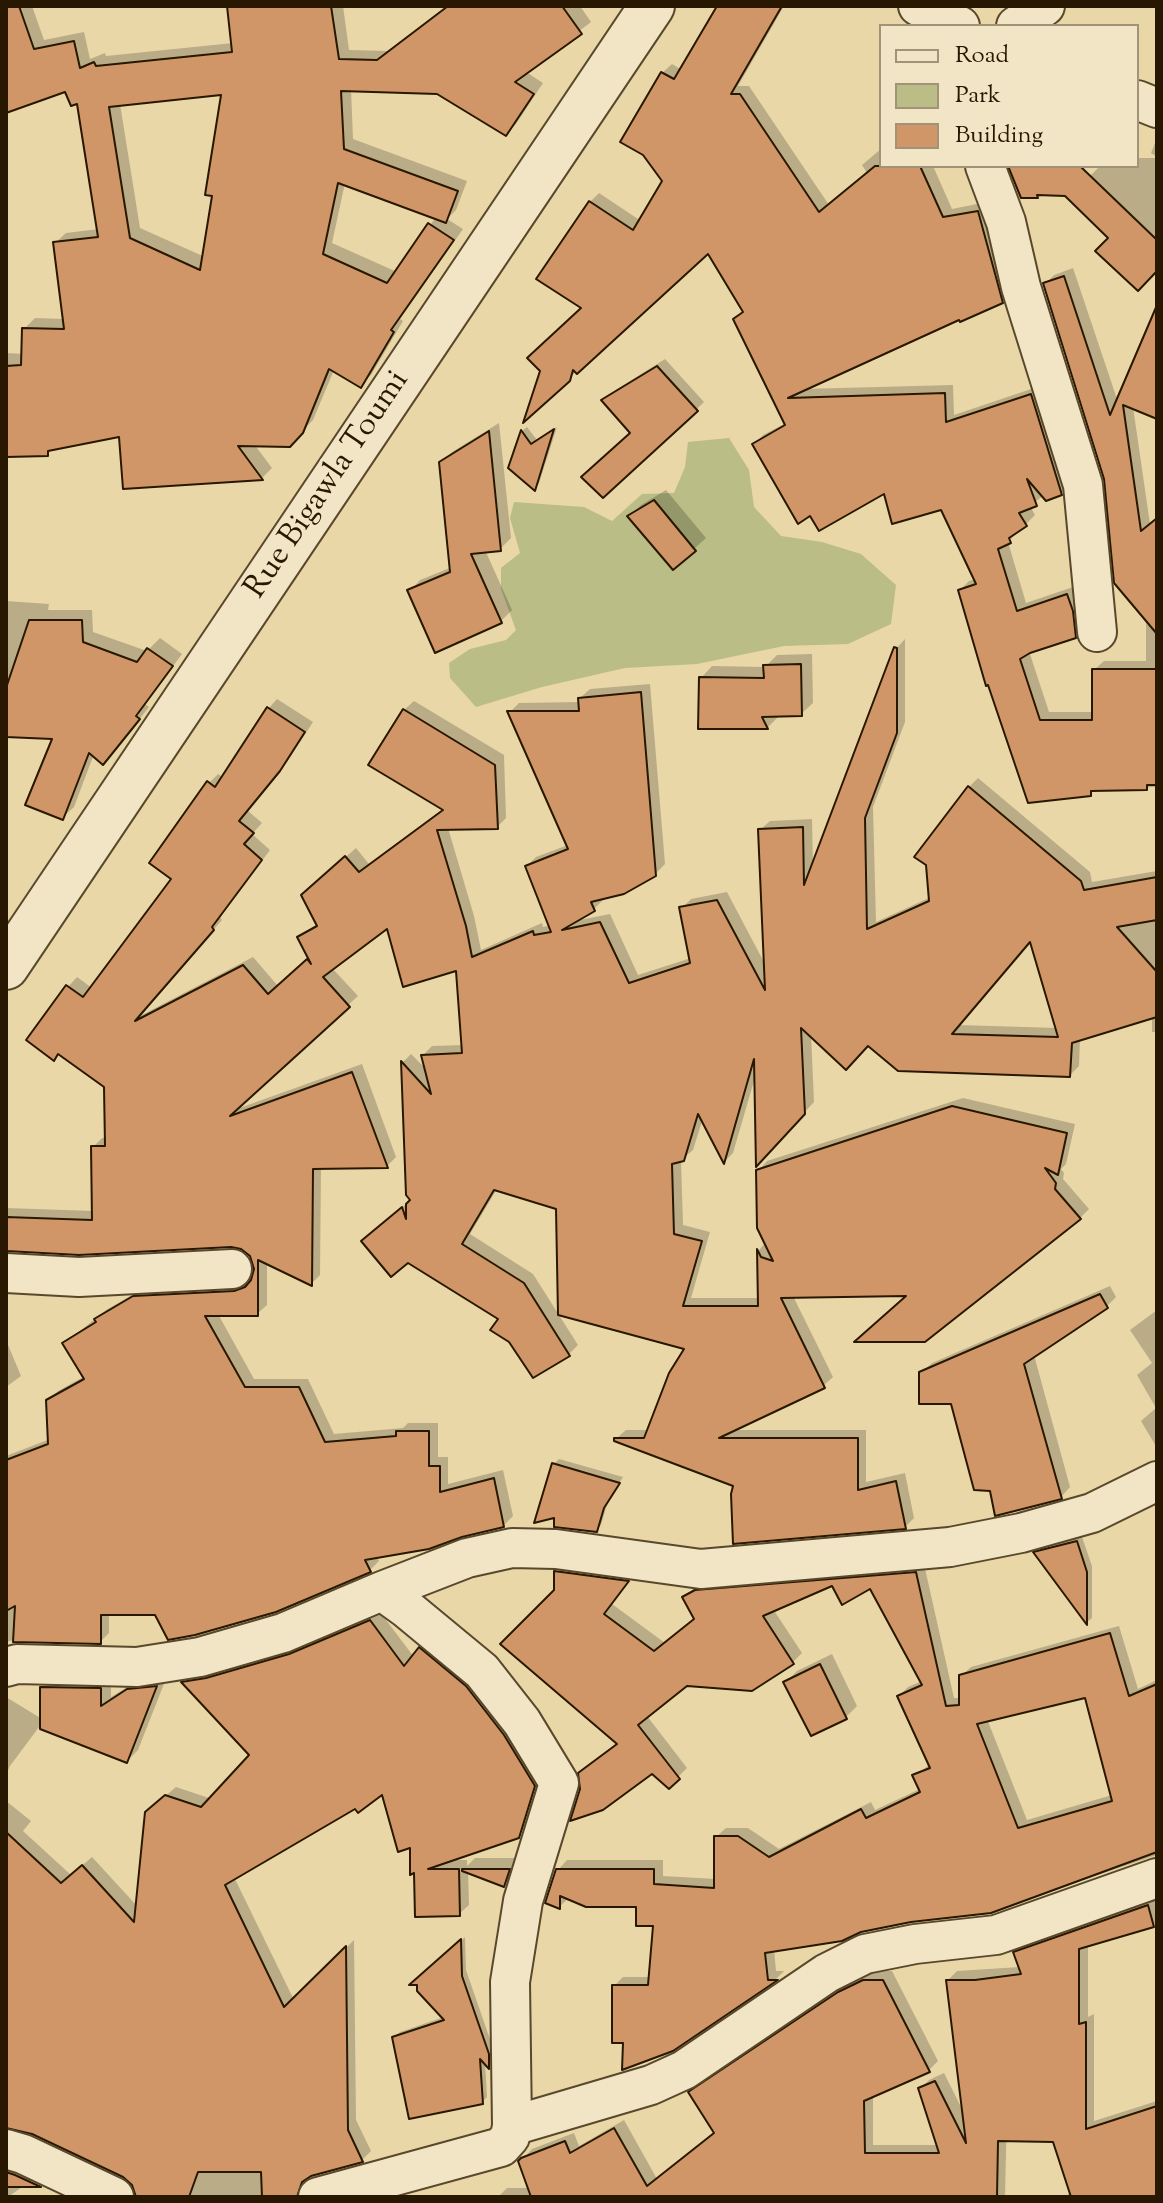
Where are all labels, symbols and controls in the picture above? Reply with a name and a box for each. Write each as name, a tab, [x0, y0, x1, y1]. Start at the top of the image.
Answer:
legend	[879, 24, 1139, 168]
text: Road	[955, 39, 1009, 73]
text: Park	[955, 79, 1001, 113]
text: Building	[955, 119, 1043, 153]
street label: Rue Bigawla Toumi	[239, 365, 419, 607]

